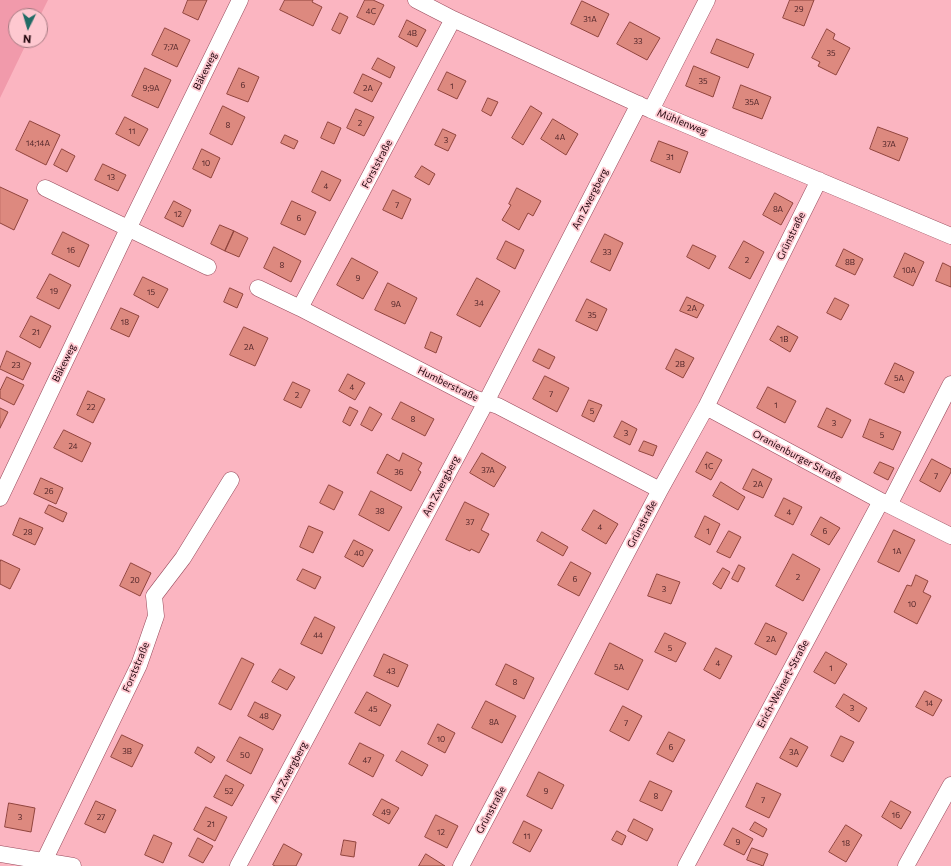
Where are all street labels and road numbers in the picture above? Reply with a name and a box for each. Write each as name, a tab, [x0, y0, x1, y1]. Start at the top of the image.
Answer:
street label: Bäkeweg	[191, 50, 219, 92]
street label: Mühlenweg	[655, 107, 709, 137]
street label: Forststraße	[359, 138, 395, 190]
street label: Am Zwergberg	[569, 166, 611, 232]
street label: Grünstraße	[774, 210, 808, 262]
street label: Bäkeweg	[50, 342, 78, 384]
street label: Humberstraße	[416, 364, 480, 404]
street label: Oranienburger Straße	[751, 427, 843, 485]
street label: Am Zwergberg	[420, 454, 462, 518]
street label: Grünstraße	[625, 498, 659, 550]
street label: Erich-Weinert-Straße	[755, 638, 811, 730]
street label: Forststraße	[120, 640, 152, 694]
street label: Am Zwergberg	[268, 740, 310, 804]
street label: Grünstraße	[474, 784, 508, 836]

